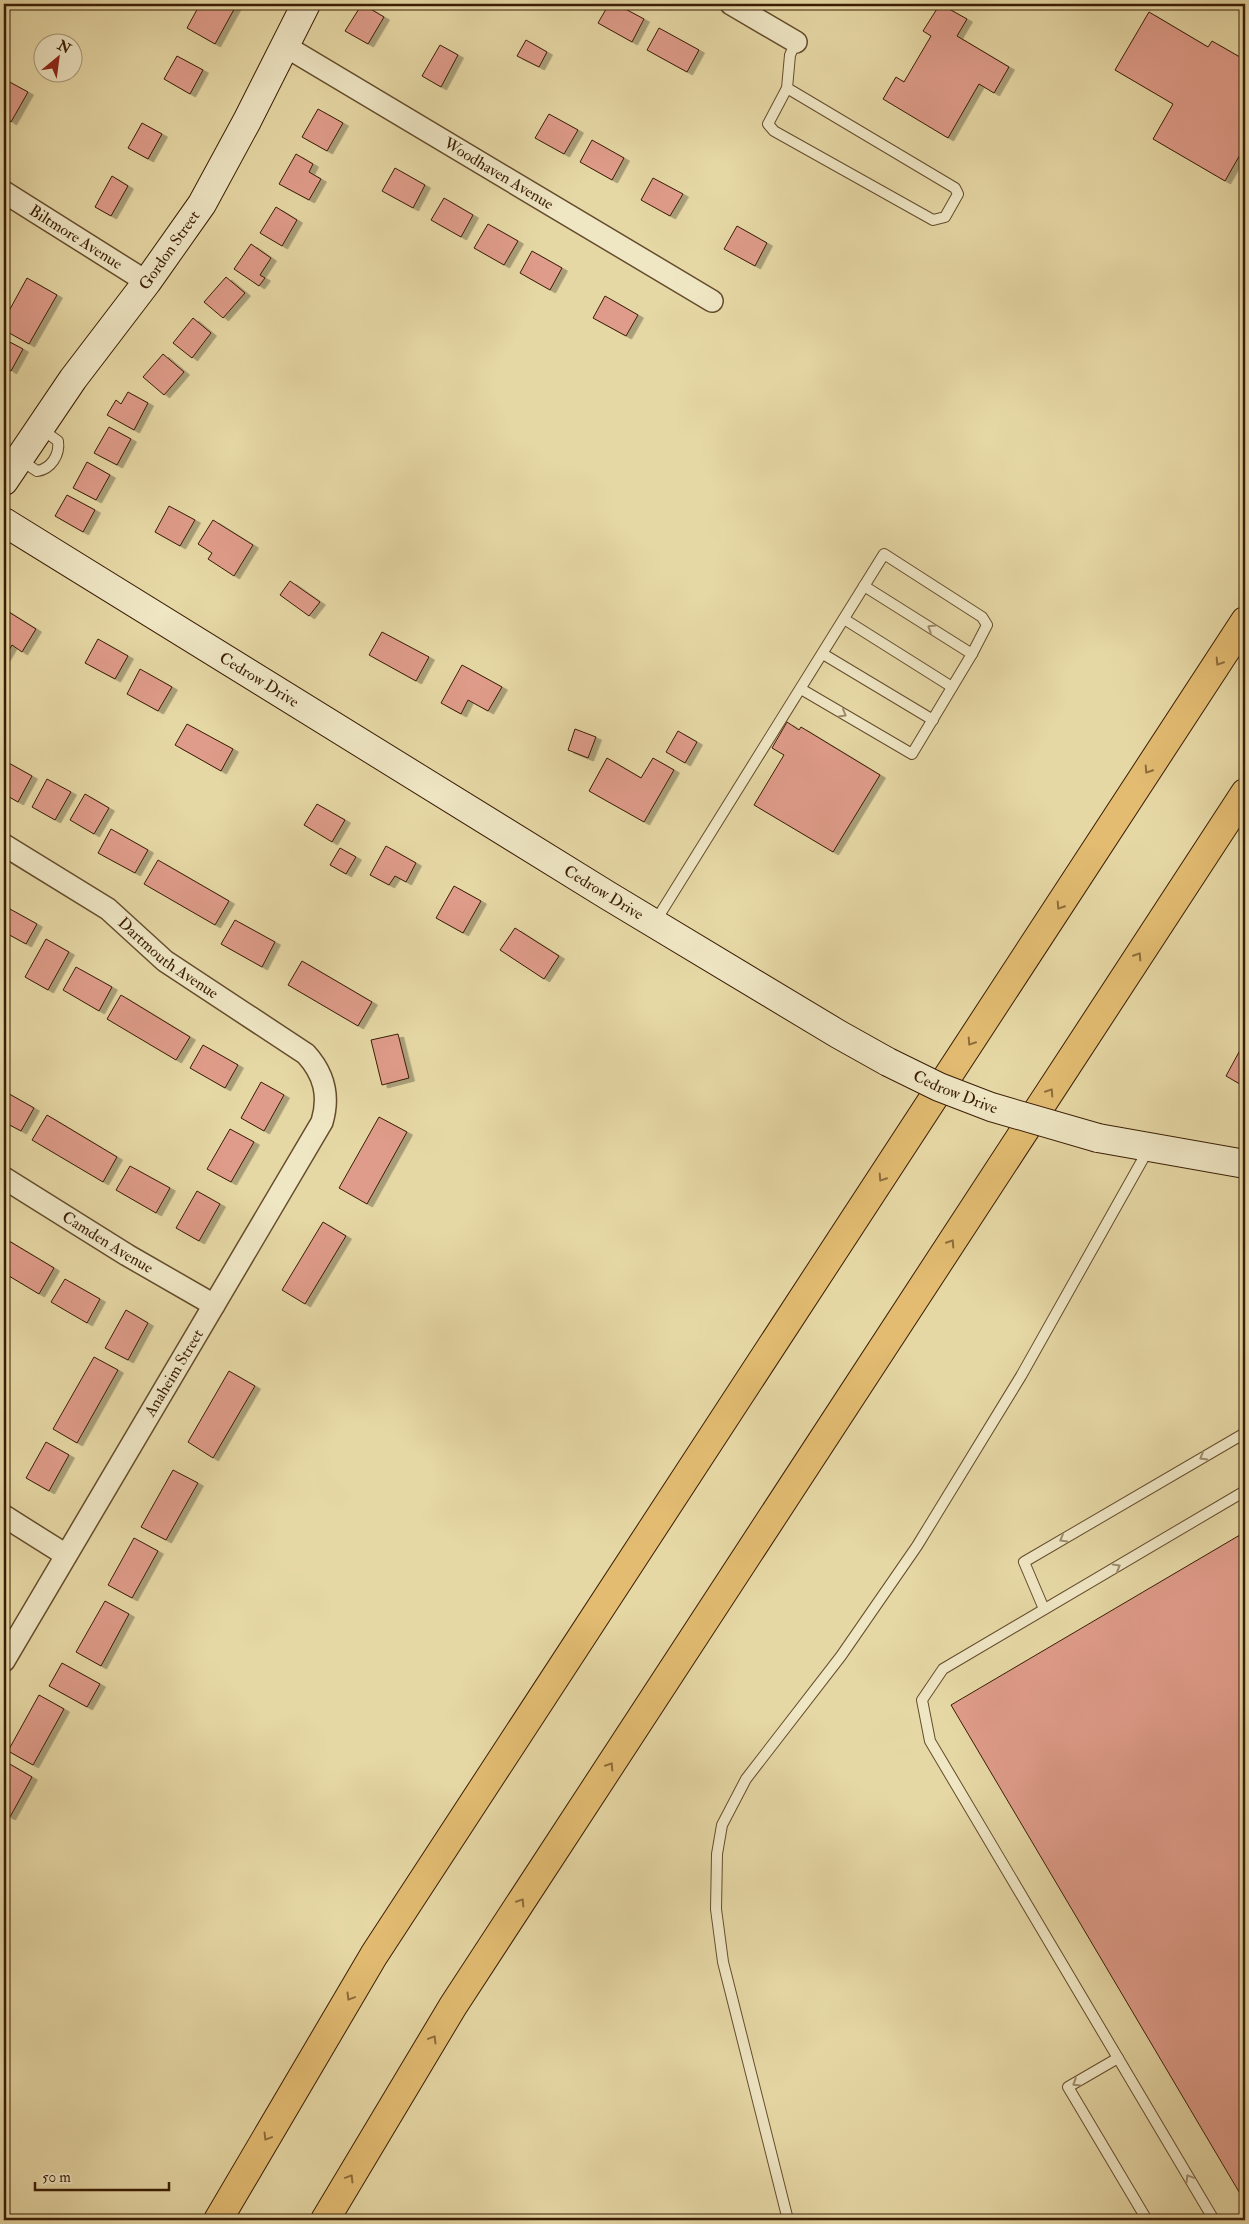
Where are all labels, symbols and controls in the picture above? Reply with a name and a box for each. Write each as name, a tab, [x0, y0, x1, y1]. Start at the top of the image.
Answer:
north arrow	[32, 32, 82, 82]
text: N	[54, 36, 74, 58]
street label: Woodhaven Avenue	[439, 133, 558, 214]
street label: Biltmore Avenue	[26, 201, 127, 274]
street label: Gordon Street	[134, 207, 204, 294]
one-way arrow	[927, 625, 937, 634]
street label: Cedrow Drive	[216, 648, 303, 712]
one-way arrow	[1215, 657, 1225, 666]
one-way arrow	[838, 707, 847, 717]
one-way arrow	[1145, 764, 1155, 773]
street label: Cedrow Drive	[560, 861, 647, 925]
one-way arrow	[1056, 900, 1066, 909]
street label: Dartmouth Avenue	[114, 913, 222, 1004]
one-way arrow	[1132, 953, 1142, 962]
one-way arrow	[968, 1036, 977, 1045]
street label: Cedrow Drive	[910, 1066, 1000, 1118]
one-way arrow	[1043, 1089, 1053, 1098]
one-way arrow	[879, 1172, 888, 1181]
street label: Camden Avenue	[58, 1207, 157, 1278]
one-way arrow	[945, 1239, 954, 1249]
street label: Anaheim Street	[140, 1326, 208, 1421]
one-way arrow	[1200, 1451, 1209, 1461]
one-way arrow	[1059, 1533, 1068, 1543]
one-way arrow	[1111, 1563, 1120, 1573]
one-way arrow	[603, 1762, 613, 1771]
one-way arrow	[515, 1898, 524, 1908]
one-way arrow	[346, 1992, 356, 2001]
one-way arrow	[427, 2035, 437, 2044]
one-way arrow	[1072, 2076, 1081, 2086]
one-way arrow	[263, 2132, 273, 2141]
scale bar	[35, 2159, 169, 2191]
text: 50 m	[42, 2168, 71, 2187]
one-way arrow	[343, 2175, 353, 2184]
one-way arrow	[1186, 2175, 1196, 2184]

